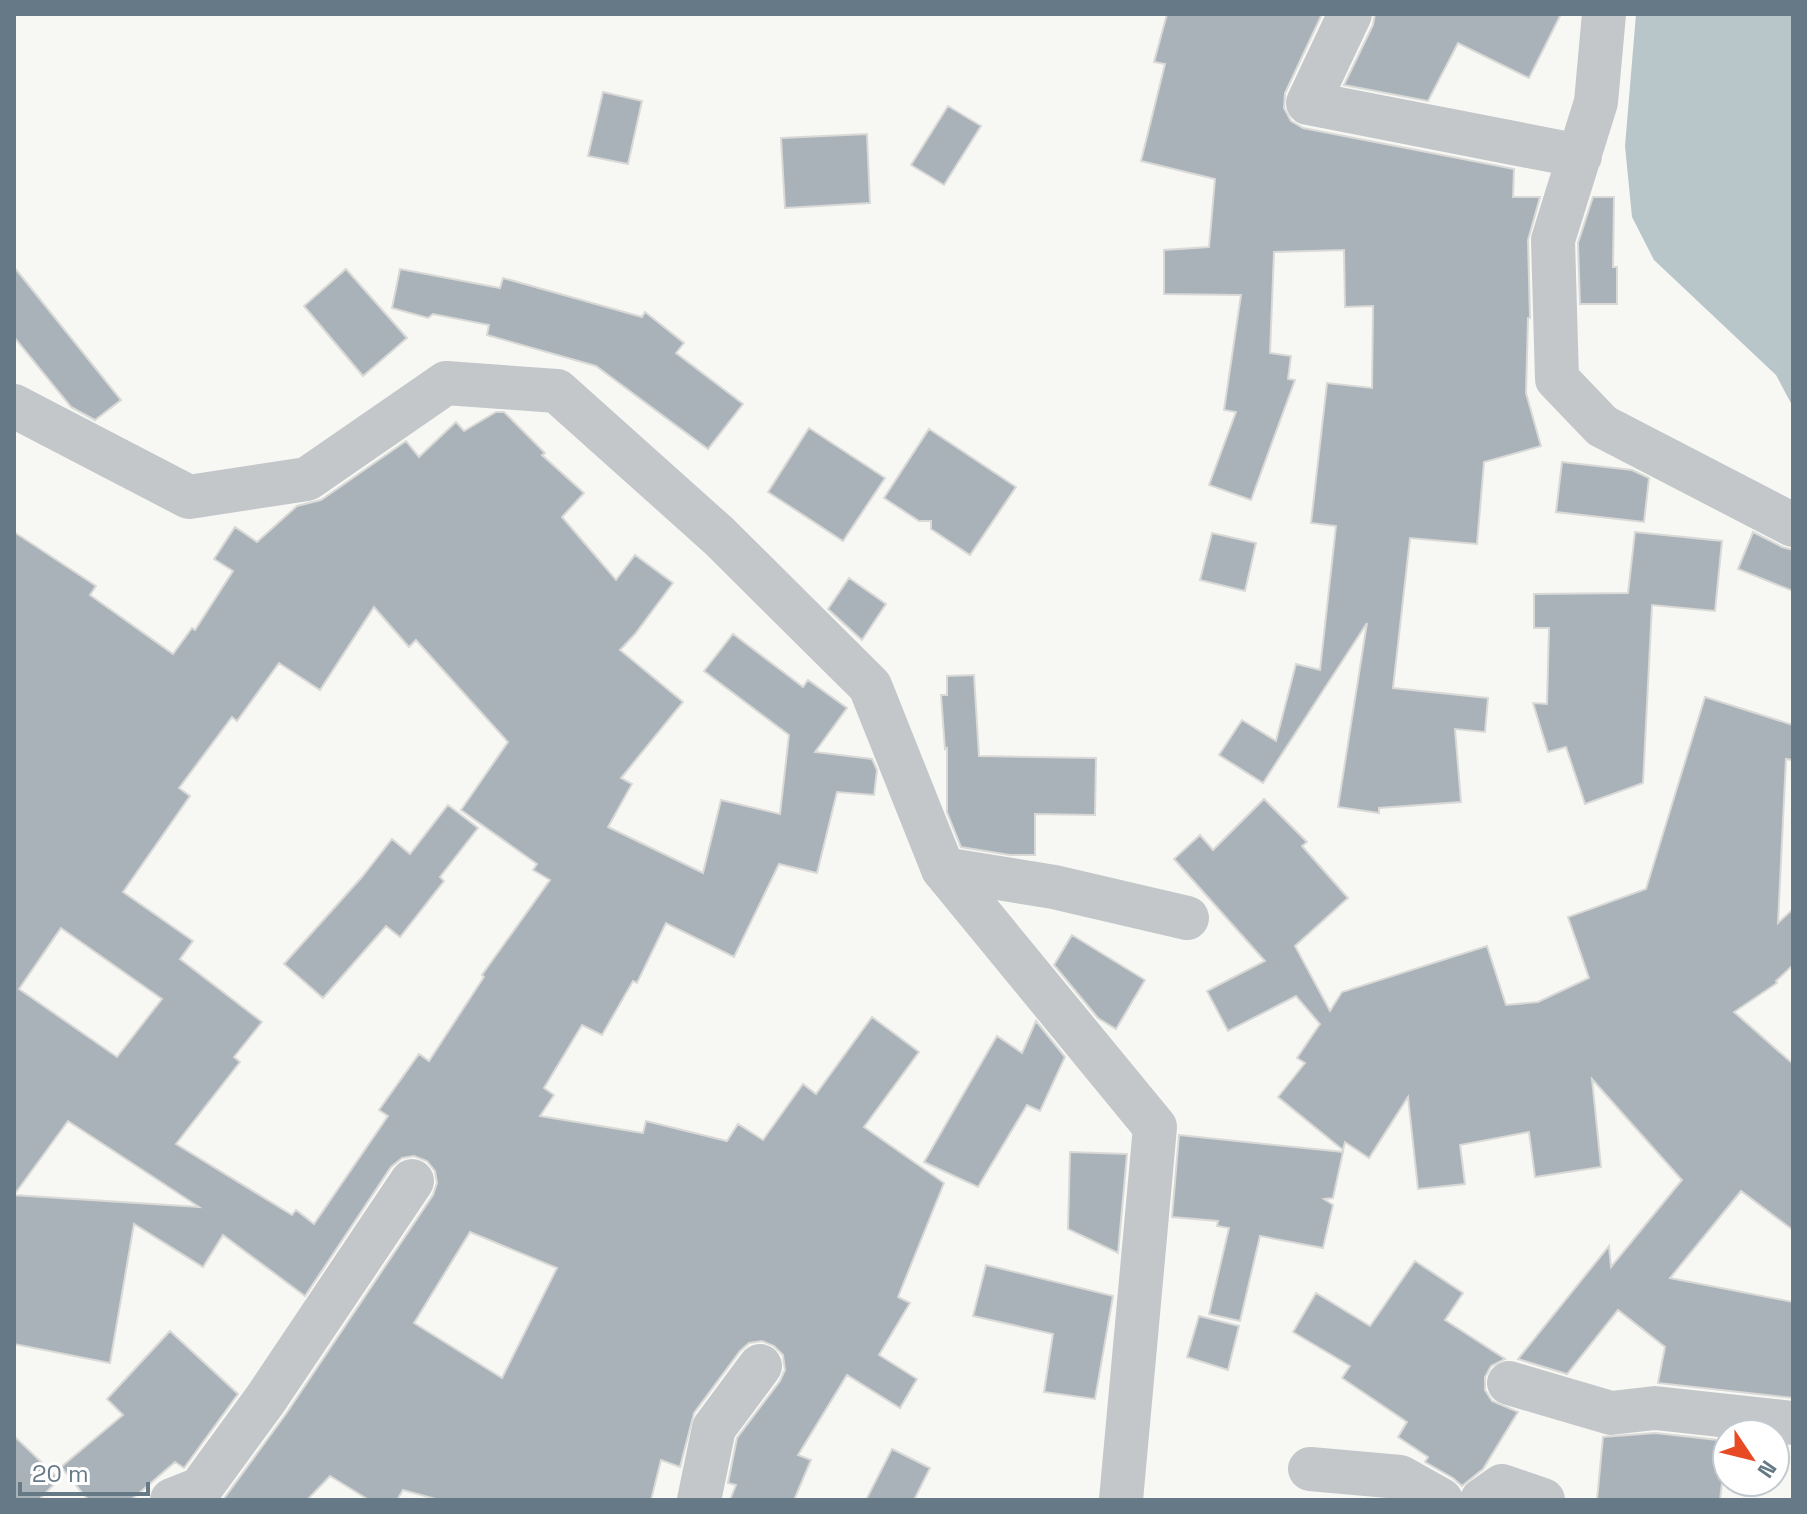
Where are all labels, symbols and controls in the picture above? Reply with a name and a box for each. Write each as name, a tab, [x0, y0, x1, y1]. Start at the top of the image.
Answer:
north arrow	[1711, 1418, 1791, 1498]
scale bar	[20, 1446, 148, 1496]
text: N	[1752, 1455, 1783, 1484]
text: 20 m	[32, 1458, 89, 1489]

